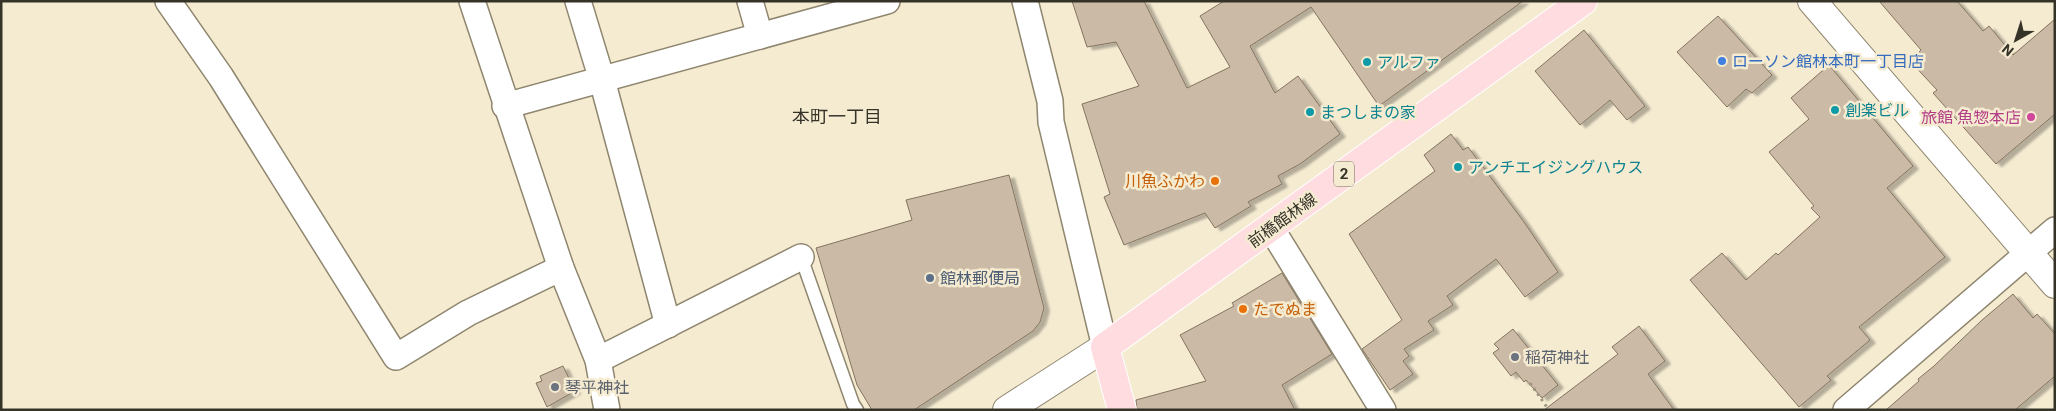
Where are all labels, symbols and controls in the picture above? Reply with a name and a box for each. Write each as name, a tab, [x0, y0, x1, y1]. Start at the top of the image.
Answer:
north arrow	[1991, 15, 2041, 65]
text: N	[1999, 41, 2017, 59]
place label: ローソン館林本町一丁目店	[1732, 52, 1924, 71]
place label: アルファ	[1377, 53, 1441, 72]
marker: ローソン館林本町一丁目店	[1716, 55, 1728, 67]
marker: アルファ	[1361, 56, 1373, 68]
place label: 創楽ビル	[1845, 101, 1909, 120]
place label: まつしまの家	[1320, 103, 1416, 122]
marker: 創楽ビル	[1829, 104, 1841, 116]
district label: 本町一丁目	[792, 106, 882, 127]
marker: まつしまの家	[1304, 106, 1316, 118]
place label: 旅館 魚惣本店	[1921, 108, 2021, 127]
marker: 旅館 魚惣本店	[2025, 111, 2037, 123]
place label: アンチエイジングハウス	[1468, 158, 1643, 177]
marker: アンチエイジングハウス	[1452, 161, 1464, 173]
road number: 2	[1334, 162, 1354, 186]
place label: 川魚ふかわ	[1125, 172, 1205, 191]
marker: 川魚ふかわ	[1209, 175, 1221, 187]
street label: 前橋館林線	[1244, 189, 1320, 252]
place label: 館林郵便局	[940, 269, 1020, 288]
marker: 館林郵便局	[924, 272, 936, 284]
place label: たでぬま	[1253, 300, 1317, 319]
marker: たでぬま	[1237, 303, 1249, 315]
place label: 稲荷神社	[1525, 348, 1589, 367]
marker: 稲荷神社	[1509, 351, 1521, 363]
place label: 琴平神社	[565, 378, 629, 397]
marker: 琴平神社	[549, 381, 561, 393]

